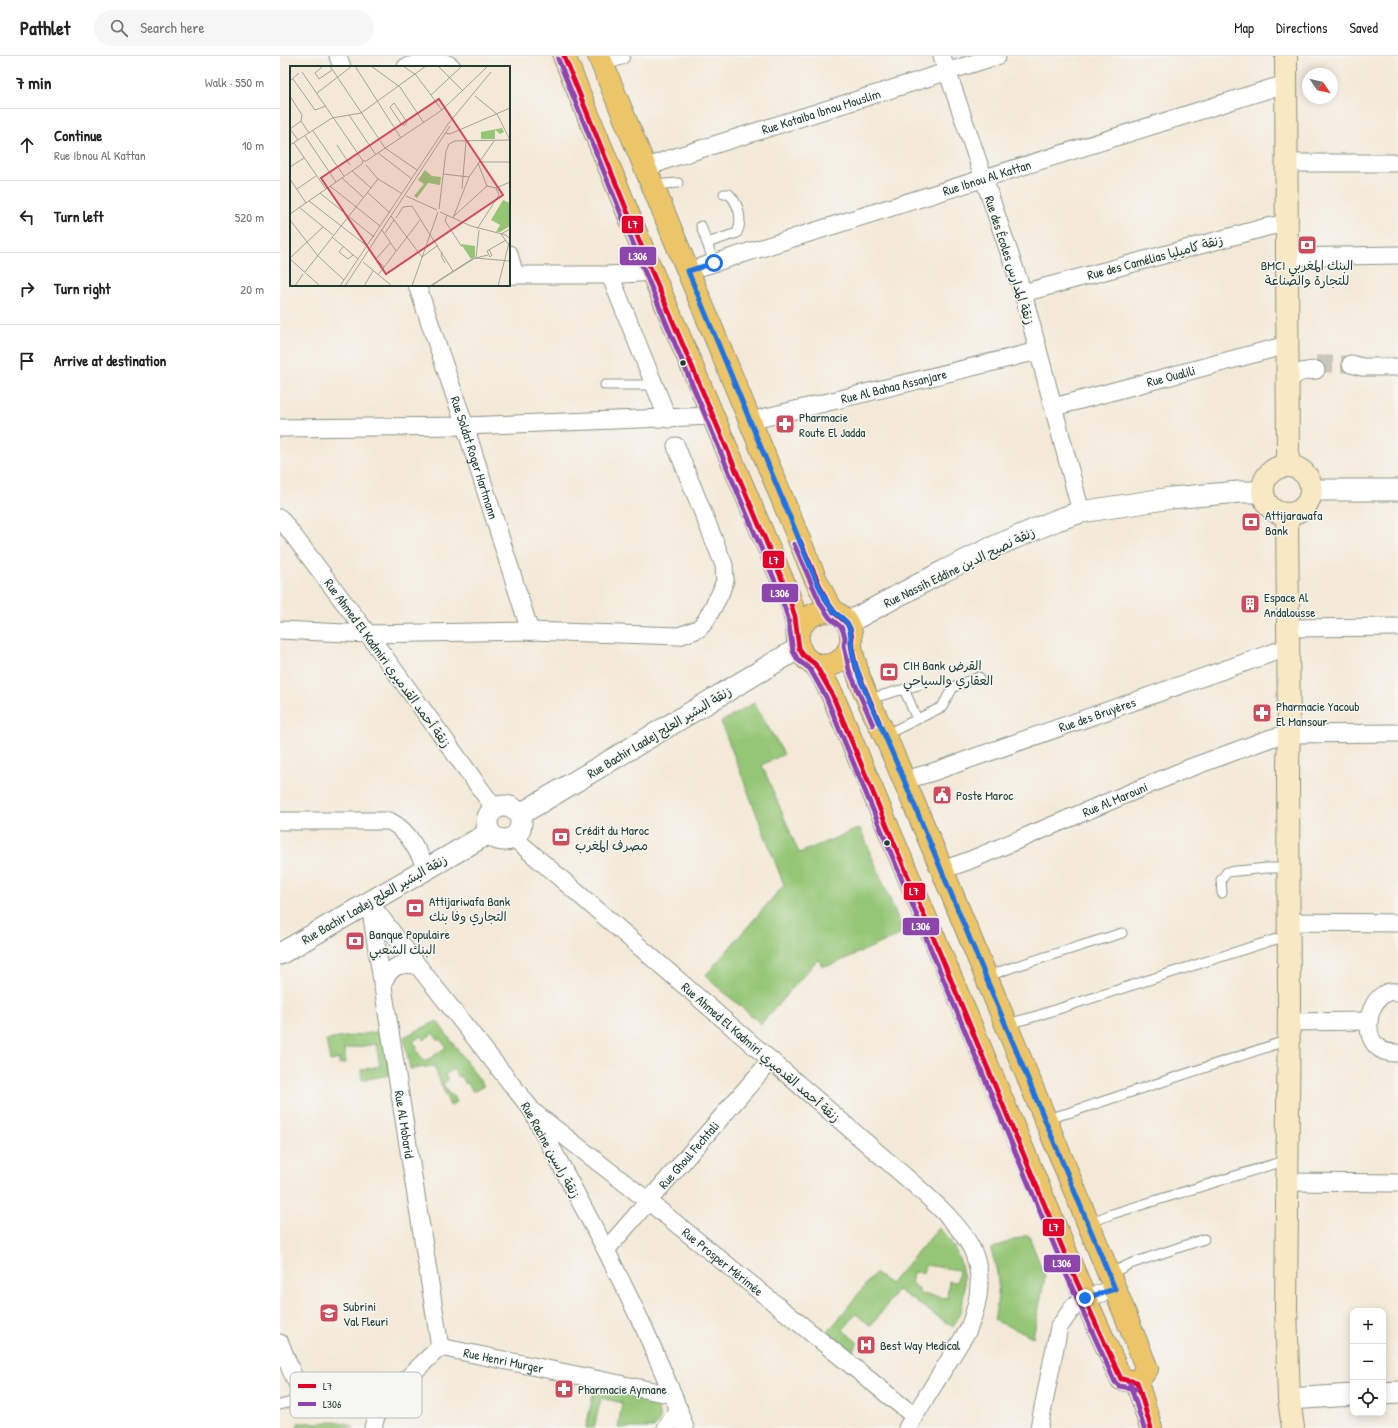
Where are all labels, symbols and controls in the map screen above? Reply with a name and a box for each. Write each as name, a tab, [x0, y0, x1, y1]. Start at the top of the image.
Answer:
search box	[94, 10, 374, 46]
text: Pathlet	[20, 15, 70, 41]
icon: search	[108, 17, 130, 39]
text: Search here	[140, 17, 204, 38]
text: Map	[1234, 18, 1254, 37]
text: Directions	[1276, 18, 1327, 37]
text: Saved	[1349, 18, 1378, 37]
inset map	[290, 66, 510, 286]
north arrow	[1302, 68, 1338, 104]
text: 7 min	[16, 71, 51, 94]
text: Walk · 550 m	[205, 73, 264, 91]
street label: Rue Kotaiba Ibnou Mouslim	[759, 84, 883, 138]
text: Continue	[54, 125, 102, 146]
icon: ahead	[16, 134, 38, 156]
text: 10 m	[242, 136, 264, 154]
text: Rue Ibnou Al Kattan	[54, 146, 146, 164]
street label: Rue Ibnou Al Kattan	[940, 155, 1033, 200]
street label: Rue des Écoles زنقة المدارس	[981, 193, 1039, 327]
icon: left	[16, 206, 38, 228]
text: Turn left	[54, 206, 104, 227]
text: 520 m	[235, 208, 264, 226]
line badge: L7	[621, 215, 644, 234]
text: L7	[628, 217, 638, 231]
street label: Rue des Camélias زنقة كاميليا	[1085, 230, 1225, 284]
bank icon: BMCI البنك المغربي للتجارة والصناعة	[1296, 234, 1318, 256]
line badge: L306	[619, 246, 657, 266]
text: L306	[629, 249, 648, 263]
route start	[705, 254, 723, 272]
place label: BMCI البنك المغربي للتجارة والصناعة	[1261, 256, 1353, 289]
icon: right	[16, 278, 38, 300]
text: Turn right	[54, 278, 110, 299]
text: 20 m	[240, 280, 264, 298]
icon: arrive	[16, 350, 38, 372]
text: Arrive at destination	[54, 350, 166, 371]
unlabelled marker	[678, 358, 688, 368]
street label: Rue Oualili	[1145, 361, 1197, 391]
street label: Rue Al Bahaa Assanjare	[839, 365, 949, 408]
street label: Rue Soldat Roger Hartmann	[446, 394, 503, 521]
place label: Pharmacie Route El Jadda	[799, 408, 865, 441]
pharmacy icon: Pharmacie Route El Jadda	[774, 413, 796, 435]
place label: Attijarawafa Bank	[1265, 506, 1322, 539]
bank icon: Attijarawafa Bank	[1240, 511, 1262, 533]
street label: Rue Nassih Eddine زنقة نصيح الدين	[880, 522, 1038, 612]
line badge: L7	[762, 550, 785, 569]
text: L7	[769, 553, 779, 567]
street label: Rue Ahmed El Kadmiri زنقة أحمد القدميري	[320, 575, 455, 752]
line badge: L306	[761, 583, 799, 603]
text: L306	[771, 586, 790, 600]
place label: Espace Al Andalousse	[1264, 588, 1315, 621]
building icon: Espace Al Andalousse	[1239, 593, 1261, 615]
place label: CIH Bank القرض العقاري والسياحي	[903, 656, 993, 692]
bank icon: CIH Bank القرض العقاري والسياحي	[878, 661, 900, 683]
street label: Rue Bachir Laalej زنقة البشير العلج	[584, 682, 735, 783]
street label: Rue des Bruyères	[1056, 693, 1138, 736]
place label: Pharmacie Yacoub El Mansour	[1276, 697, 1360, 730]
pharmacy icon: Pharmacie Yacoub El Mansour	[1251, 702, 1273, 724]
street label: Rue Al Marouni	[1080, 777, 1150, 821]
public building icon: Poste Maroc	[931, 784, 953, 806]
place label: Poste Maroc	[956, 786, 1013, 804]
place label: Crédit du Maroc مصرف المغرب	[575, 821, 649, 854]
bank icon: Crédit du Maroc مصرف المغرب	[550, 826, 572, 848]
unlabelled marker	[882, 838, 892, 848]
street label: Rue Bachir Laalej زنقة البشير العلج	[298, 850, 451, 949]
line badge: L7	[903, 882, 926, 901]
text: L7	[909, 884, 919, 898]
place label: Attijariwafa Bank التجاري وفا بنك	[429, 892, 511, 926]
bank icon: Attijariwafa Bank التجاري وفا بنك	[404, 897, 426, 919]
line badge: L306	[902, 917, 940, 936]
text: L306	[912, 919, 931, 933]
place label: Banque Populaire البنك الشعبي	[369, 925, 450, 961]
bank icon: Banque Populaire البنك الشعبي	[344, 930, 366, 952]
street label: Rue Ahmed El Kadmiri زنقة أحمد القدميري	[677, 978, 844, 1127]
street label: Rue Al Mobarid	[390, 1089, 419, 1160]
street label: Rue Racine زنقة راسين	[517, 1099, 585, 1201]
street label: Rue Ghoul Fechtali	[654, 1117, 723, 1193]
line badge: L7	[1042, 1218, 1065, 1237]
text: L7	[1049, 1220, 1059, 1234]
street label: Rue Prosper Mérimée	[678, 1223, 767, 1300]
line badge: L306	[1043, 1254, 1081, 1273]
text: L306	[1053, 1256, 1072, 1270]
route end	[1076, 1289, 1094, 1307]
place label: Subrini Val Fleuri	[343, 1297, 388, 1330]
school or university icon: Subrini Val Fleuri	[318, 1302, 340, 1324]
map controls	[1350, 1308, 1386, 1416]
button: +	[1350, 1308, 1386, 1344]
hospital icon: Best Way Medical	[855, 1334, 877, 1356]
place label: Best Way Medical	[880, 1336, 961, 1354]
street label: Rue Henri Murger	[462, 1343, 545, 1377]
button: −	[1350, 1344, 1386, 1380]
legend	[290, 1372, 422, 1418]
pharmacy icon: Pharmacie Aymane	[553, 1378, 575, 1400]
text: L7	[323, 1379, 333, 1393]
place label: Pharmacie Aymane	[578, 1380, 667, 1398]
button: locate	[1350, 1380, 1386, 1416]
text: L306	[323, 1397, 342, 1411]

